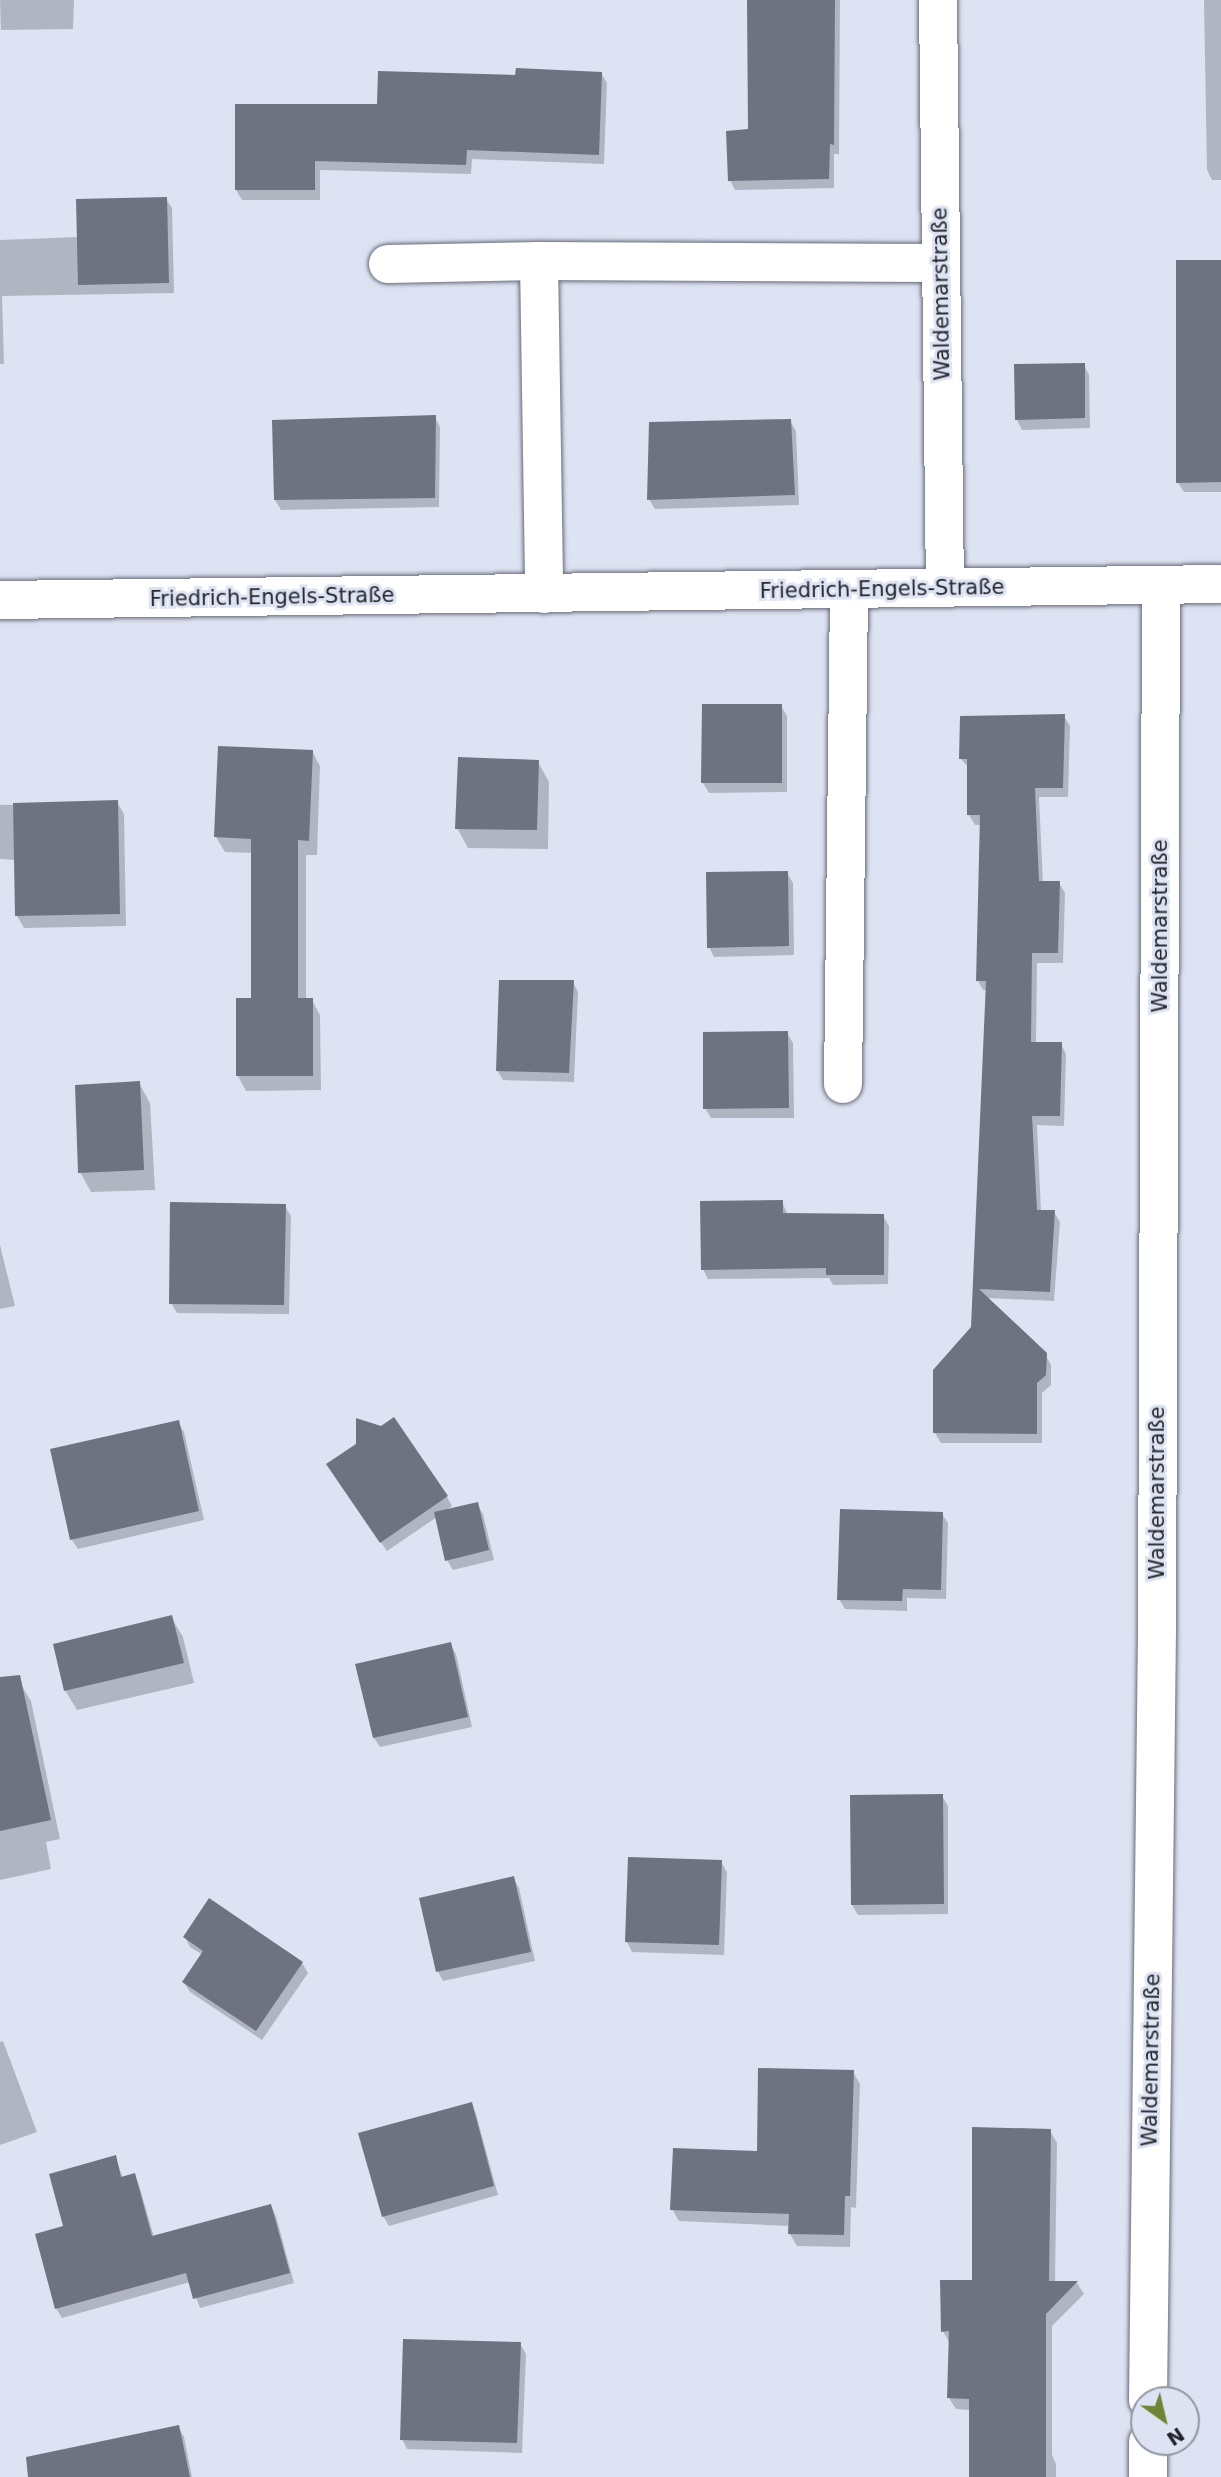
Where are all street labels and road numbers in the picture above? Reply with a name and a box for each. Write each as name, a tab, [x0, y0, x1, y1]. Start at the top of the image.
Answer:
street label: Waldemarstraße	[927, 207, 955, 381]
street label: Friedrich-Engels-Straße	[760, 574, 1004, 604]
street label: Friedrich-Engels-Straße	[150, 582, 394, 612]
street label: Waldemarstraße	[1147, 839, 1173, 1013]
street label: Waldemarstraße	[1144, 1406, 1170, 1580]
street label: Waldemarstraße	[1137, 1973, 1165, 2147]

